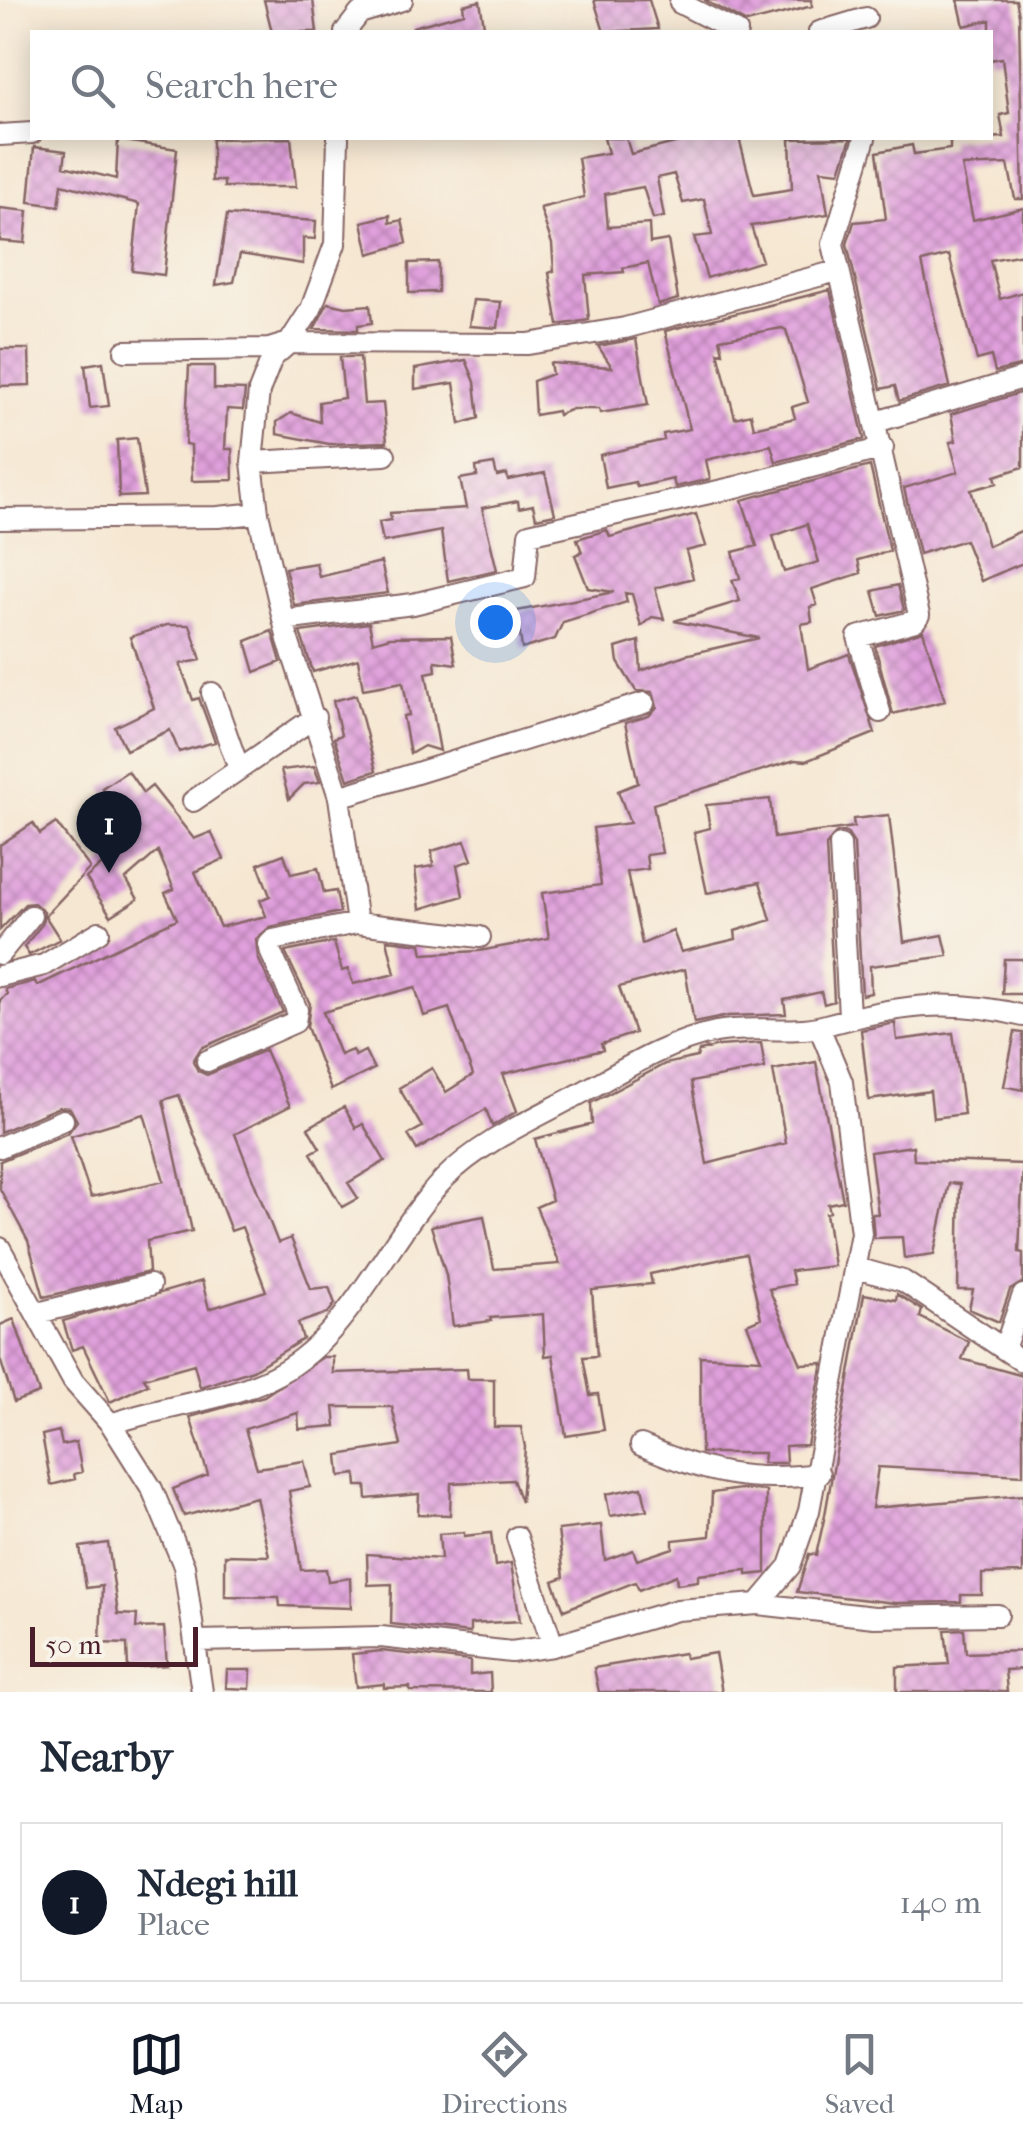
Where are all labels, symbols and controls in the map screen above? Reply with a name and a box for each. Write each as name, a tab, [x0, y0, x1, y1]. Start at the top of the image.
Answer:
search box	[30, 30, 993, 140]
icon: search	[65, 58, 120, 113]
text: Search here	[145, 63, 338, 108]
your location	[470, 597, 521, 648]
pin: 1	[76, 790, 142, 873]
scale bar	[30, 1622, 198, 1666]
text: 50 m	[45, 1628, 102, 1661]
text: Nearby	[40, 1733, 172, 1782]
text: Ndegi hill	[137, 1861, 298, 1906]
text: 1	[69, 1884, 80, 1921]
text: 140 m	[900, 1884, 981, 1921]
text: Place	[137, 1906, 210, 1943]
tab: Map	[129, 2027, 184, 2120]
tab: Directions	[441, 2027, 567, 2120]
tab: Saved	[825, 2027, 894, 2120]

